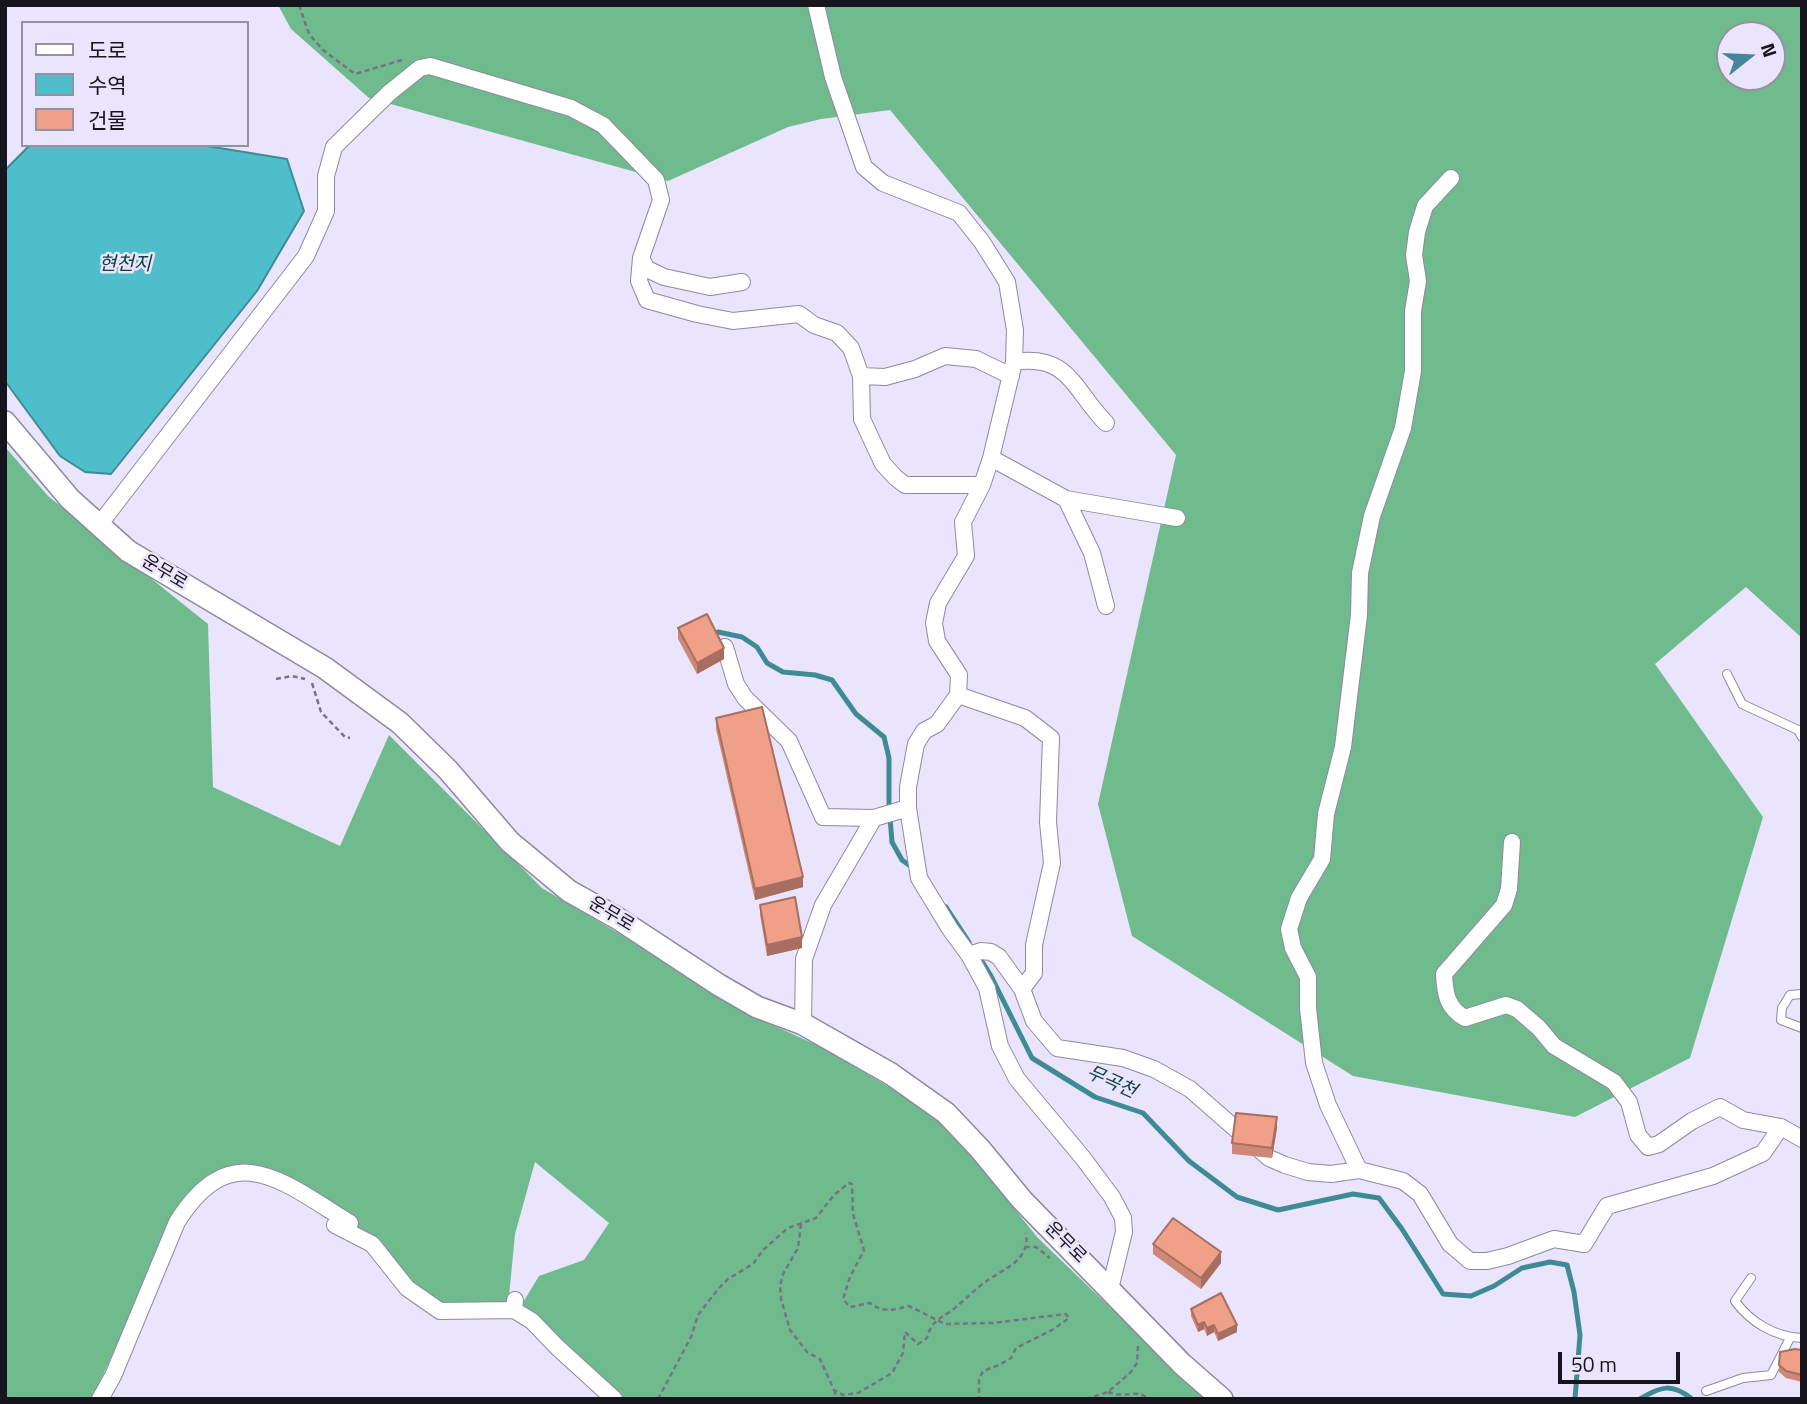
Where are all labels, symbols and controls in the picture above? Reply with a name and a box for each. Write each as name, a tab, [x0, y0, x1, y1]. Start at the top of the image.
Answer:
legend	[21, 21, 248, 147]
north arrow	[1716, 21, 1786, 91]
text: 도로	[88, 34, 127, 66]
text: N	[1754, 39, 1785, 61]
text: 수역	[88, 69, 127, 101]
text: 건물	[88, 104, 127, 136]
water label: 현천지	[99, 254, 151, 276]
street label: 운무로	[137, 551, 191, 595]
street label: 운무로	[584, 893, 638, 937]
water label: 무곡천	[1082, 1062, 1140, 1104]
street label: 운무로	[1040, 1218, 1090, 1268]
scale bar	[1562, 1338, 1685, 1382]
text: 50 m	[1571, 1348, 1617, 1380]

